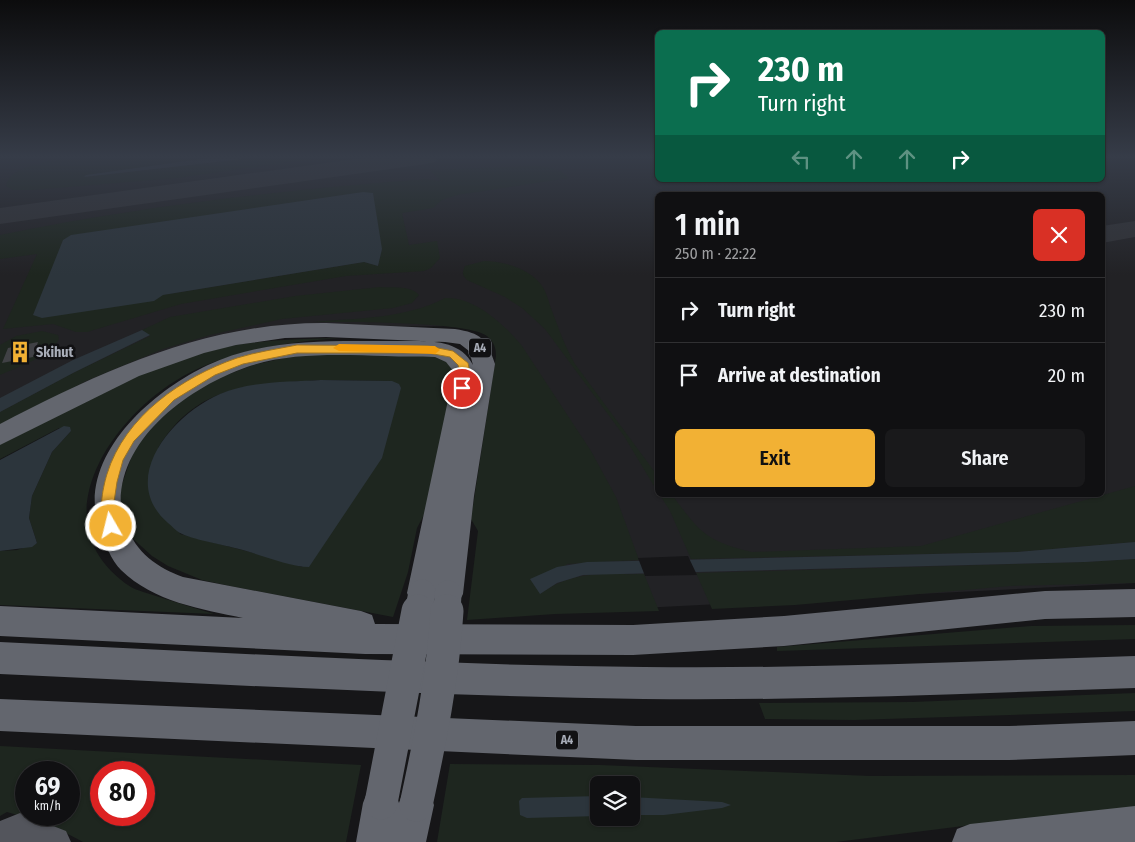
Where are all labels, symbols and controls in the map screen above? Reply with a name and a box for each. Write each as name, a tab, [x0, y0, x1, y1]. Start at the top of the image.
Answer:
text: 230 m	[758, 48, 844, 90]
icon: right	[675, 50, 740, 115]
text: Turn right	[758, 90, 846, 117]
icon: left	[787, 145, 815, 173]
icon: ahead	[840, 145, 868, 173]
icon: ahead	[893, 145, 921, 173]
icon: right	[946, 145, 974, 173]
text: 1 min	[675, 207, 740, 243]
button: close	[1033, 209, 1085, 261]
text: 250 m · 22:22	[675, 244, 756, 263]
icon: right	[675, 296, 703, 324]
text: Turn right	[718, 299, 795, 322]
text: 230 m	[1039, 299, 1085, 322]
road number: A4	[469, 338, 491, 358]
building icon: Skihut	[7, 339, 33, 365]
place label: Skihut	[36, 344, 75, 361]
icon: arrive	[675, 361, 703, 389]
text: Arrive at destination	[718, 364, 881, 387]
text: 20 m	[1048, 364, 1085, 387]
pin	[441, 367, 483, 409]
icon: arrive	[448, 374, 476, 402]
button: Exit	[675, 429, 875, 487]
button: Share	[885, 429, 1085, 487]
position arrow	[84, 499, 136, 551]
road number: A4	[556, 730, 578, 750]
speed limit sign: 80	[90, 761, 155, 826]
text: 69	[35, 772, 60, 802]
map controls	[590, 776, 640, 826]
button: layers	[590, 776, 640, 826]
text: km/h	[34, 799, 61, 813]

